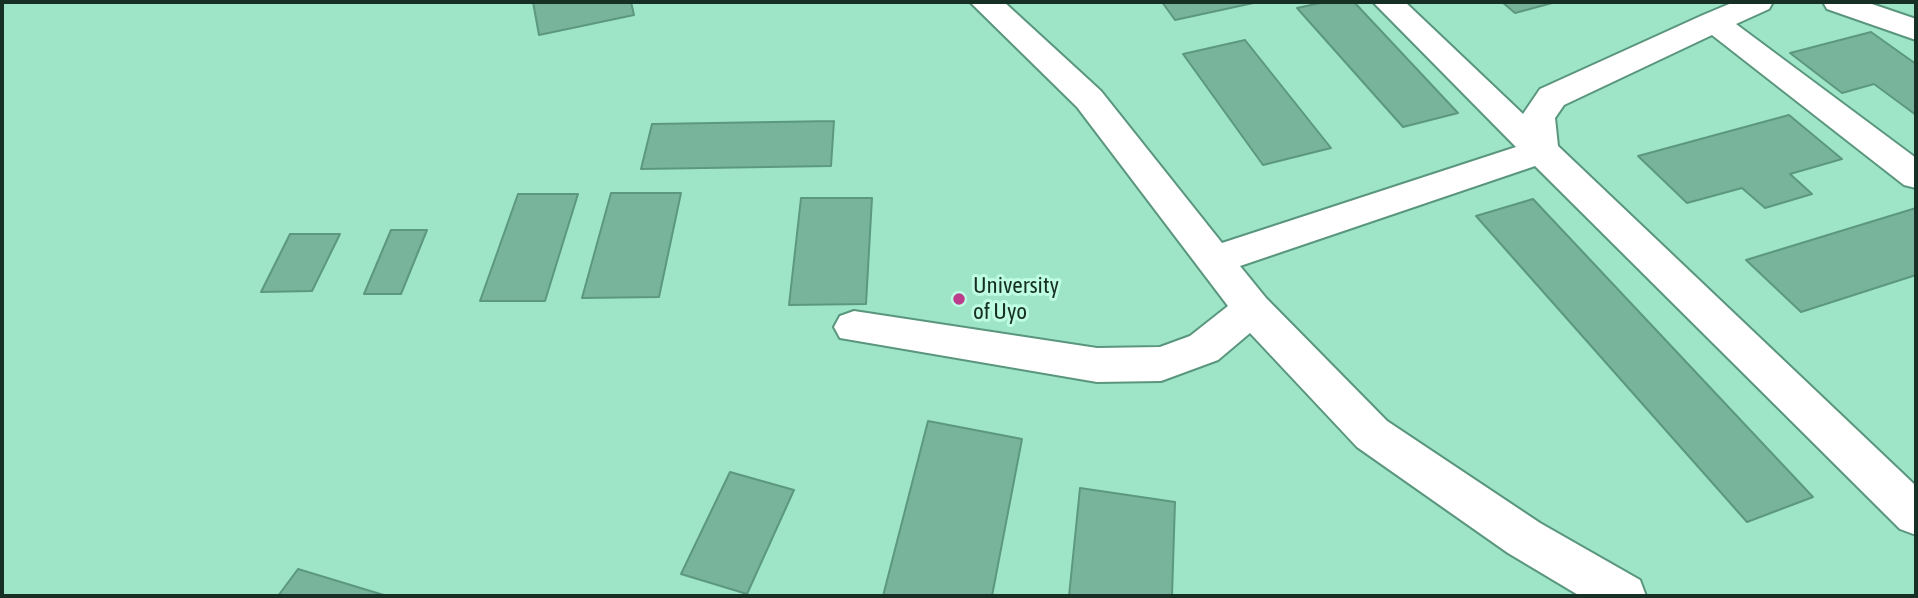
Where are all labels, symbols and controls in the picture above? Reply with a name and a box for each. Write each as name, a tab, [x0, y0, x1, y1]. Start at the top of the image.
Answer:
place label: University of Uyo	[973, 272, 1059, 326]
marker: University of Uyo	[951, 291, 967, 307]

